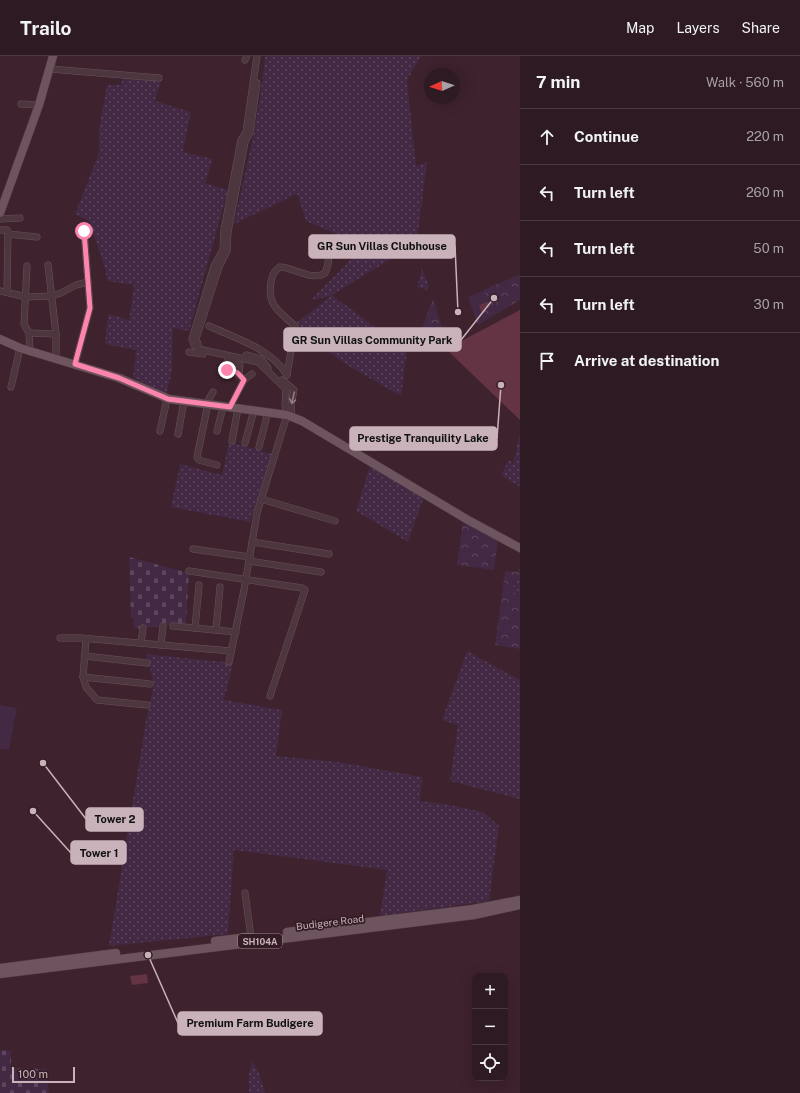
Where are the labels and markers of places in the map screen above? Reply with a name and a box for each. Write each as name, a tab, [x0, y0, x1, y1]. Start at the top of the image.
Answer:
callout: GR Sun Villas Clubhouse	[309, 235, 455, 258]
callout: GR Sun Villas Community Park	[284, 328, 461, 351]
callout: Prestige Tranquility Lake	[350, 427, 497, 450]
callout: Tower 2	[86, 808, 143, 831]
callout: Tower 1	[71, 841, 126, 864]
callout: Premium Farm Budigere	[178, 1012, 322, 1035]

